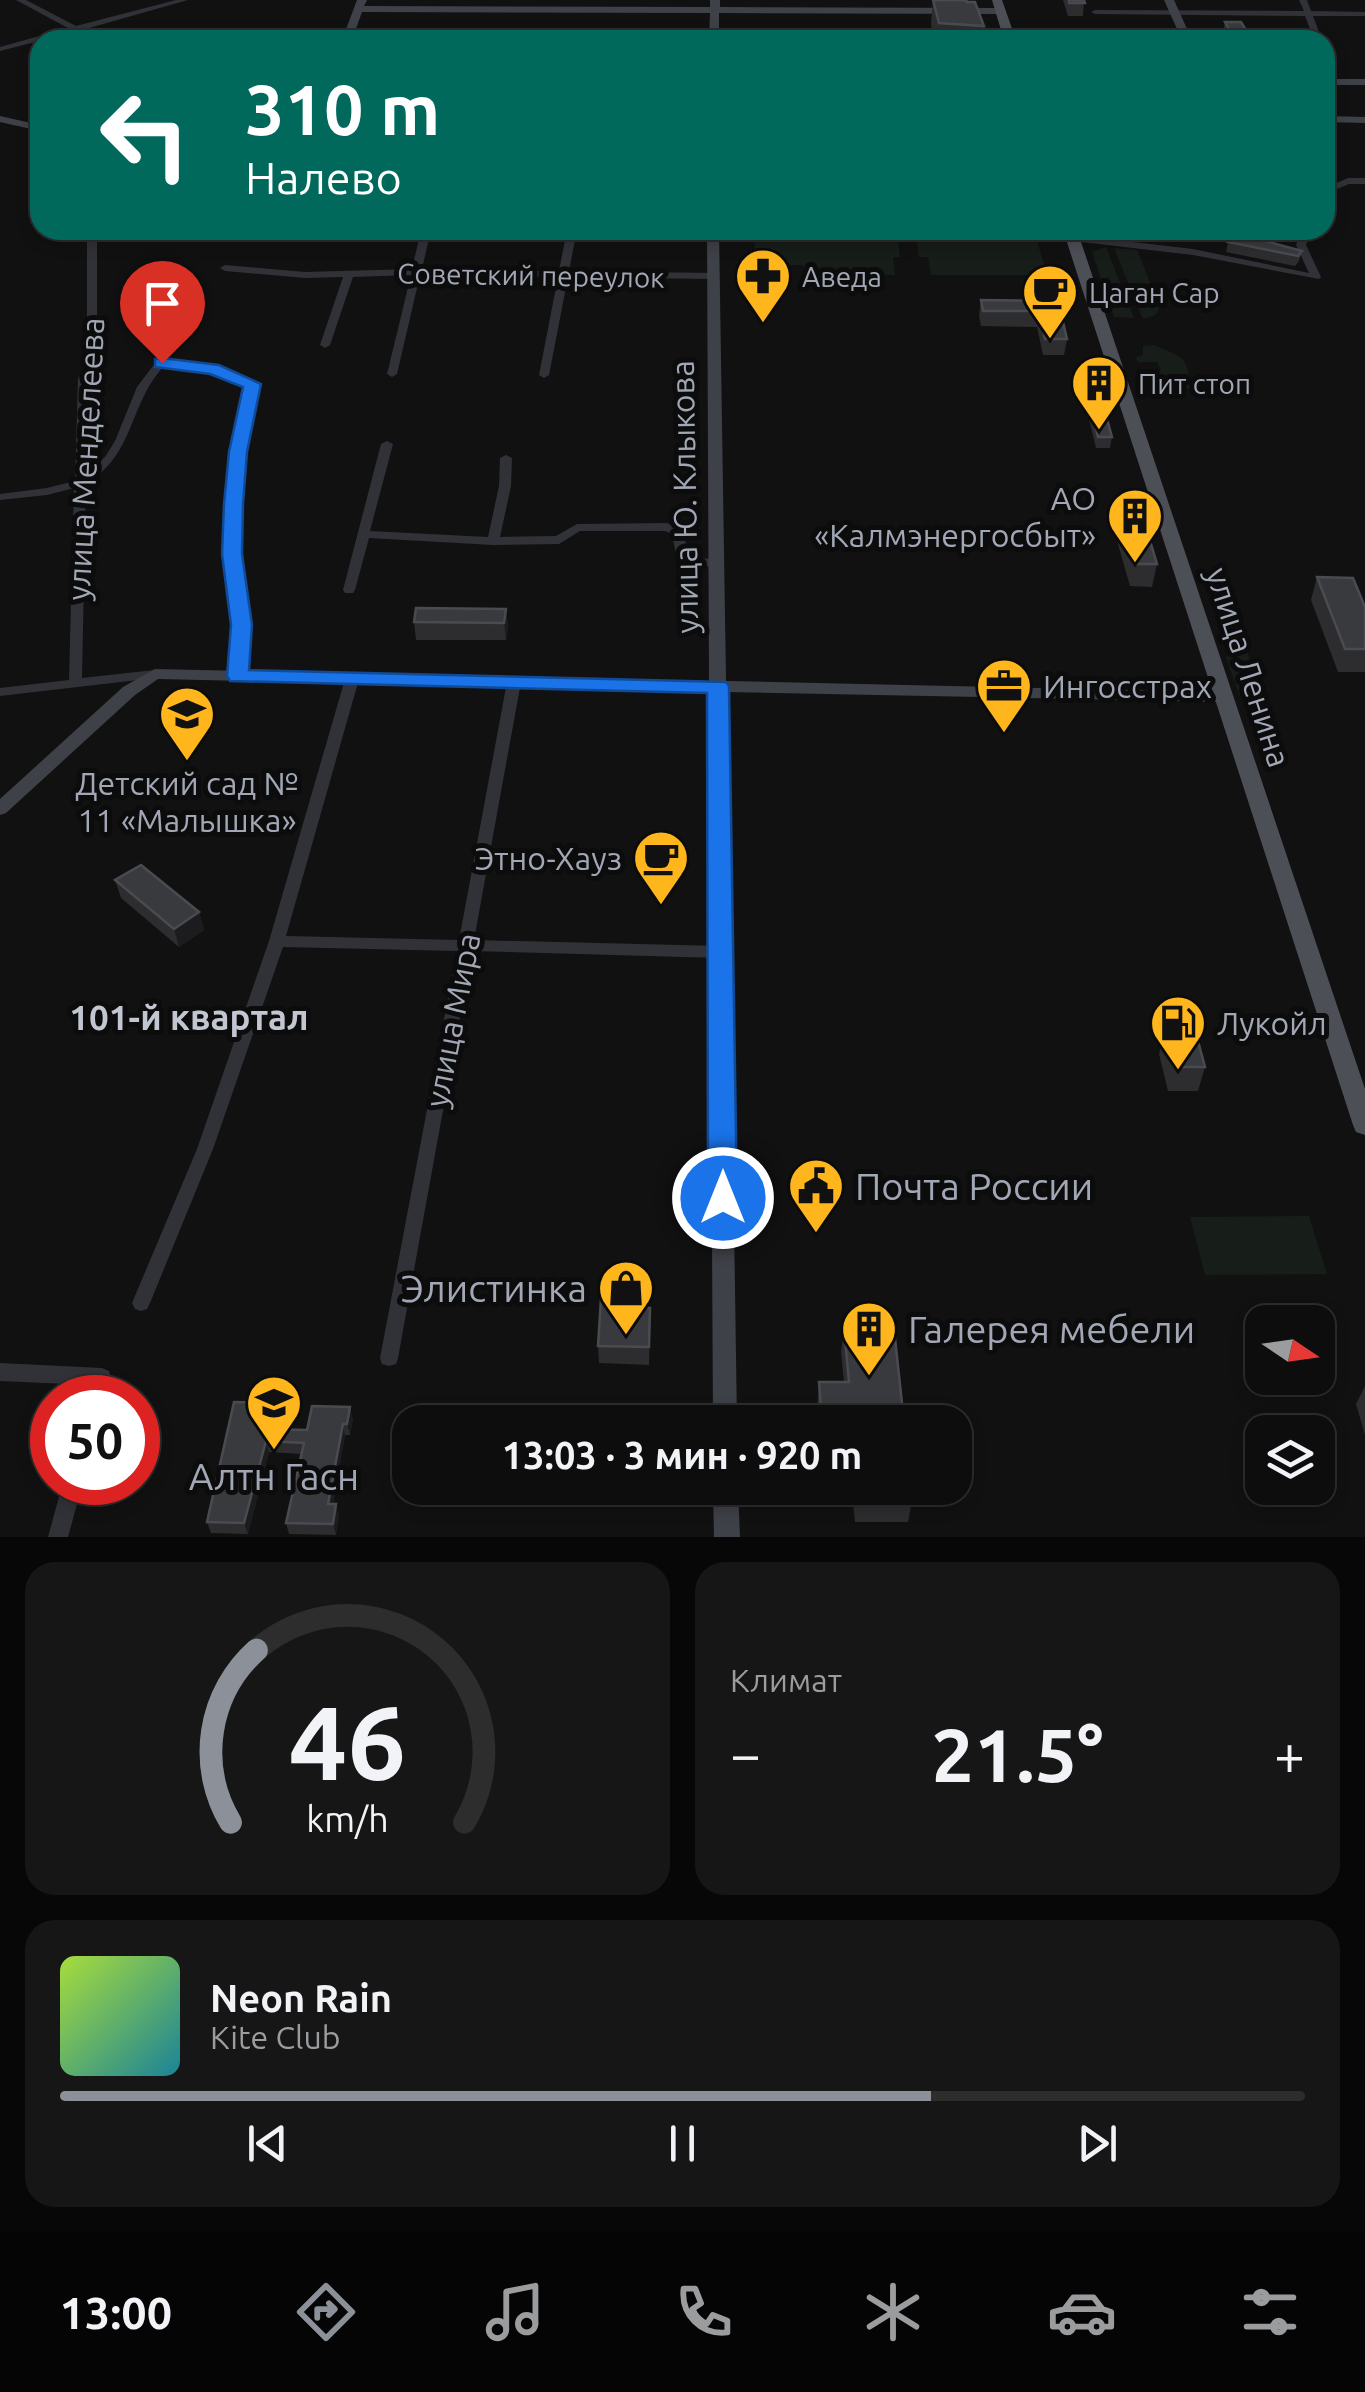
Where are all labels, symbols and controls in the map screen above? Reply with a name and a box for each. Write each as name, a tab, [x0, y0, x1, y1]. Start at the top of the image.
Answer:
icon: left	[80, 70, 210, 200]
text: 310 m	[245, 70, 440, 148]
text: Налево	[245, 152, 402, 203]
pharmacy icon: Аведа	[733, 246, 793, 325]
street label: Советский переулок	[397, 257, 665, 293]
pin	[120, 261, 205, 364]
place label: Аведа	[802, 261, 882, 292]
cafe icon: Цаган Сар	[1020, 262, 1080, 341]
icon: arrive	[135, 276, 190, 331]
place label: Цаган Сар	[1089, 277, 1220, 308]
street label: улица Менделеева	[60, 316, 110, 602]
building icon: Пит стоп	[1069, 353, 1129, 432]
street label: улица Ю. Клыкова	[664, 360, 704, 634]
place label: Пит стоп	[1138, 368, 1251, 399]
place label: АО «Калмэнергосбыт»	[814, 480, 1096, 553]
building icon: АО «Калмэнергосбыт»	[1105, 486, 1165, 565]
street label: улица Ленина	[1200, 563, 1298, 771]
office icon: Ингосстрах	[974, 656, 1034, 735]
place label: Ингосстрах	[1043, 668, 1212, 704]
school or university icon: Детский сад № 11 «Малышка»	[157, 684, 217, 763]
place label: Детский сад № 11 «Малышка»	[75, 765, 299, 838]
cafe icon: Этно-Хауз	[631, 828, 691, 907]
place label: Этно-Хауз	[475, 840, 622, 876]
street label: улица Мира	[417, 930, 487, 1110]
fuel station icon: Лукойл	[1148, 993, 1208, 1072]
district label: 101-й квартал	[69, 997, 309, 1037]
place label: Лукойл	[1217, 1005, 1327, 1041]
position arrow	[671, 1146, 775, 1250]
public building icon: Почта России	[786, 1156, 846, 1235]
place label: Почта России	[855, 1165, 1093, 1207]
shop icon: Элистинка	[596, 1258, 656, 1337]
place label: Элистинка	[401, 1267, 587, 1309]
building icon: Галерея мебели	[839, 1299, 899, 1378]
north arrow	[1245, 1305, 1335, 1395]
map controls	[1245, 1305, 1335, 1505]
place label: Галерея мебели	[908, 1308, 1195, 1350]
school or university icon: Алтн Гасн	[244, 1373, 304, 1452]
speed limit sign: 50	[30, 1375, 160, 1505]
button: layers	[1245, 1415, 1335, 1505]
text: 13:03 · 3 мин · 920 m	[502, 1434, 862, 1476]
place label: Алтн Гасн	[189, 1455, 359, 1497]
text: Климат	[730, 1662, 842, 1698]
text: 46	[289, 1683, 406, 1800]
text: 21.5°	[932, 1712, 1103, 1796]
text: −	[730, 1723, 761, 1784]
text: +	[1274, 1723, 1305, 1784]
text: km/h	[306, 1799, 389, 1839]
text: Neon Rain	[210, 1977, 392, 2019]
text: Kite Club	[210, 2019, 340, 2055]
icon: previous	[240, 2116, 295, 2171]
icon: pause	[655, 2116, 710, 2171]
icon: next	[1070, 2116, 1125, 2171]
icon: directions	[291, 2277, 361, 2347]
icon: music	[480, 2277, 550, 2347]
icon: phone	[669, 2277, 739, 2347]
icon: climate	[858, 2277, 928, 2347]
icon: car	[1047, 2277, 1117, 2347]
icon: filters	[1235, 2277, 1305, 2347]
text: 13:00	[59, 2287, 172, 2338]

